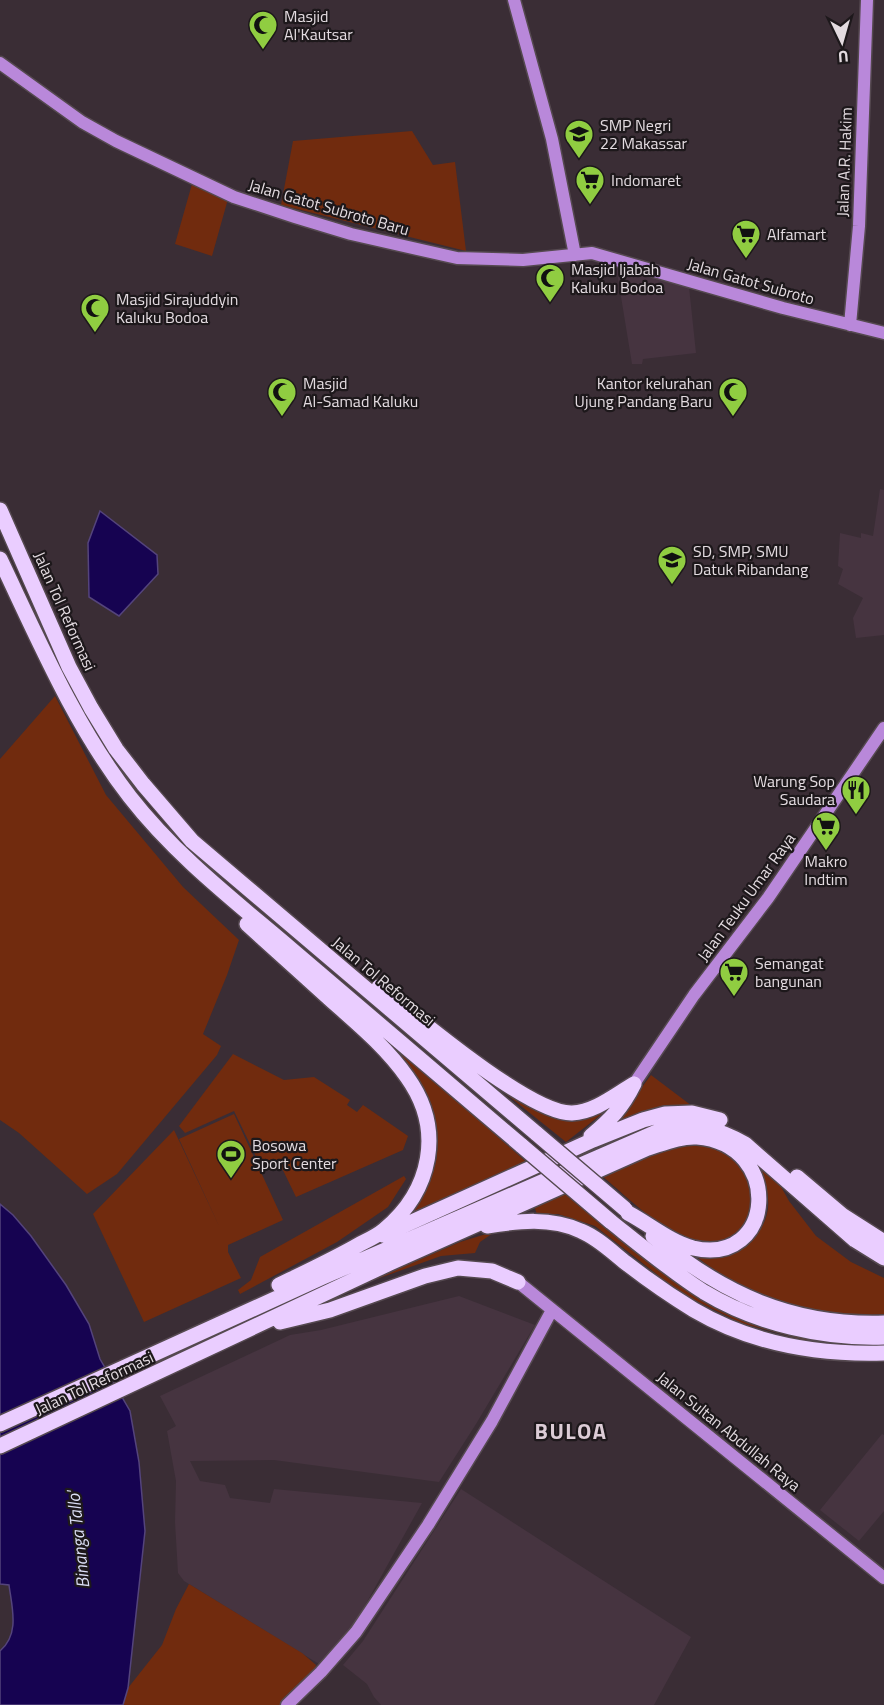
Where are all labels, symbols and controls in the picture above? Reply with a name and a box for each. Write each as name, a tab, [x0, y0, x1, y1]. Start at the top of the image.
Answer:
place label: Masjid Al'Kautsar	[284, 4, 353, 46]
mosque icon: Masjid Al'Kautsar	[247, 9, 279, 51]
north arrow	[812, 12, 872, 72]
text: U	[837, 45, 850, 69]
street label: Jalan A.R. Hakim	[830, 107, 858, 217]
place label: SMP Negri 22 Makassar	[600, 113, 687, 155]
school or university icon: SMP Negri 22 Makassar	[563, 118, 595, 160]
supermarket icon: Indomaret	[574, 164, 606, 206]
place label: Indomaret	[611, 168, 681, 192]
street label: Jalan Gatot Subroto Baru	[246, 173, 412, 241]
supermarket icon: Alfamart	[730, 218, 762, 260]
place label: Alfamart	[767, 222, 826, 246]
street label: Jalan Gatot Subroto	[685, 251, 817, 311]
place label: Masjid Ijabah Kaluku Bodoa	[571, 257, 663, 299]
mosque icon: Masjid Ijabah Kaluku Bodoa	[534, 262, 566, 304]
place label: Masjid Sirajuddyin Kaluku Bodoa	[116, 287, 238, 329]
mosque icon: Masjid Sirajuddyin Kaluku Bodoa	[79, 292, 111, 334]
place label: Masjid Al-Samad Kaluku	[303, 371, 418, 413]
place label: Kantor kelurahan Ujung Pandang Baru	[575, 371, 712, 413]
mosque icon: Masjid Al-Samad Kaluku	[266, 376, 298, 418]
mosque icon: Kantor kelurahan Ujung Pandang Baru	[717, 376, 749, 418]
place label: SD, SMP, SMU Datuk Ribandang	[693, 539, 808, 581]
school or university icon: SD, SMP, SMU Datuk Ribandang	[656, 544, 688, 586]
street label: Jalan Tol Reformasi	[28, 547, 102, 675]
place label: Warung Sop Saudara	[753, 769, 835, 811]
restaurant icon: Warung Sop Saudara	[840, 774, 872, 816]
supermarket icon: Makro Indtim	[810, 810, 842, 852]
street label: Jalan Teuku Umar Raya	[691, 828, 801, 966]
place label: Makro Indtim	[804, 849, 848, 891]
street label: Jalan Tol Reformasi	[327, 931, 441, 1031]
place label: Semangat bangunan	[755, 951, 824, 993]
supermarket icon: Semangat bangunan	[718, 956, 750, 998]
place label: Bosowa Sport Center	[252, 1133, 337, 1175]
sports icon: Bosowa Sport Center	[215, 1138, 247, 1180]
street label: Jalan Tol Reformasi	[31, 1345, 157, 1421]
street label: Jalan Sultan Abdullah Raya	[652, 1365, 806, 1497]
district label: BULOA	[535, 1414, 607, 1448]
water label: Binanga Tallo'	[59, 1488, 97, 1590]

